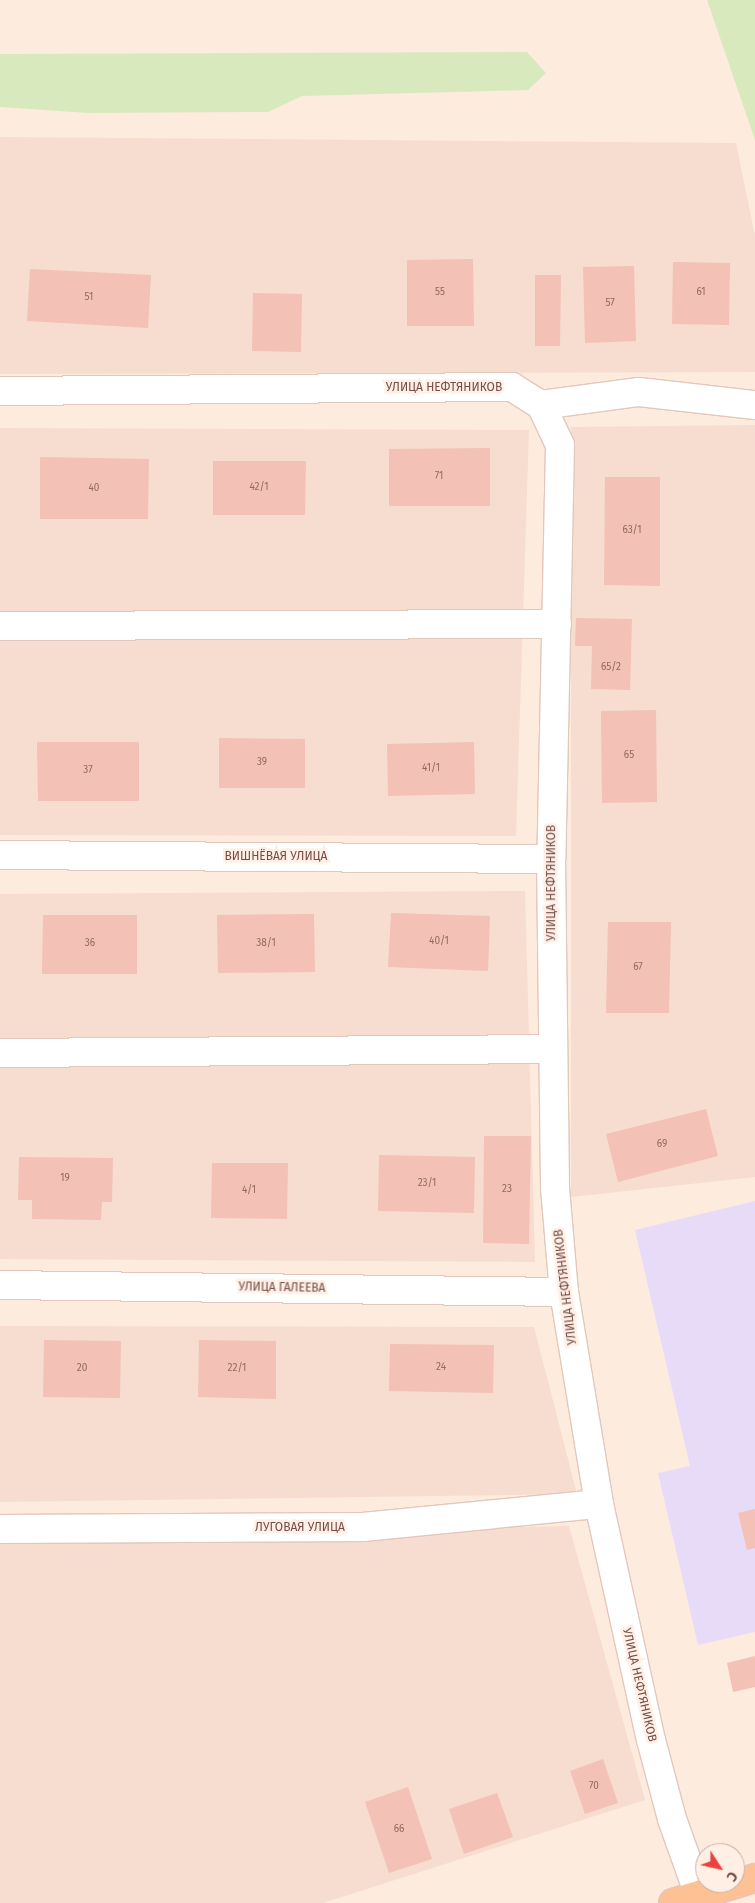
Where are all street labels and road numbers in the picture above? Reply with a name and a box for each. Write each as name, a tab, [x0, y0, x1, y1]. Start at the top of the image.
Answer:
street label: УЛИЦА НЕФТЯНИКОВ	[386, 381, 502, 395]
street label: УЛИЦА НЕФТЯНИКОВ	[545, 825, 559, 941]
street label: ВИШНЁВАЯ УЛИЦА	[225, 850, 327, 864]
street label: УЛИЦА НЕФТЯНИКОВ	[552, 1228, 580, 1346]
street label: УЛИЦА ГАЛЕЕВА	[238, 1280, 326, 1296]
street label: ЛУГОВАЯ УЛИЦА	[255, 1521, 345, 1535]
street label: УЛИЦА НЕФТЯНИКОВ	[619, 1627, 659, 1743]

